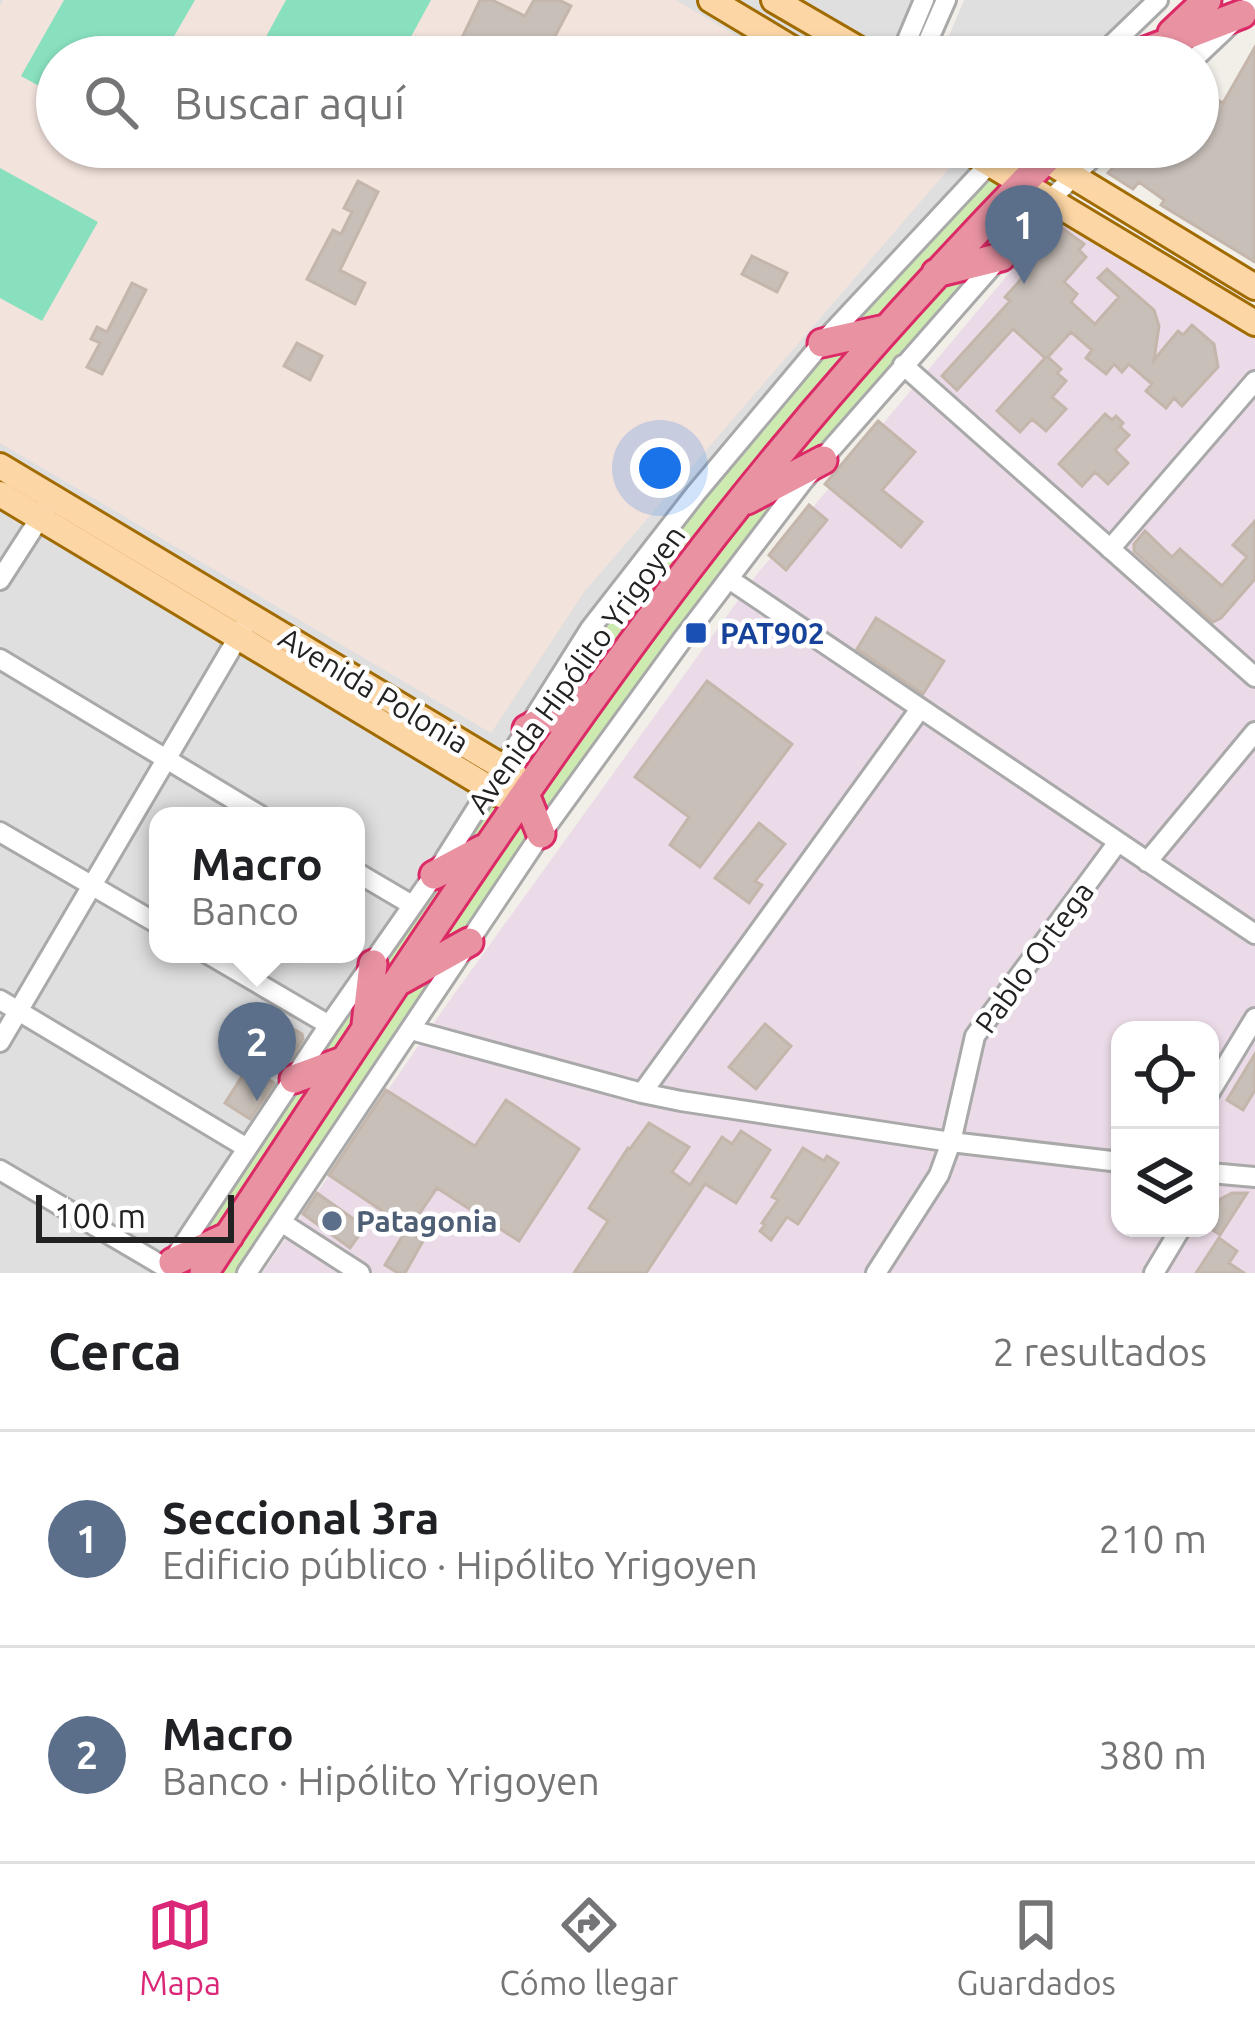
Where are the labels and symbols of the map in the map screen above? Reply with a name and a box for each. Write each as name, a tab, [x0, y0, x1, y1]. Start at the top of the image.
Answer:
pin: 1	[985, 185, 1063, 284]
your location	[630, 438, 690, 498]
street label: Avenida Hipólito Yrigoyen	[460, 519, 692, 819]
place label: PAT902	[720, 616, 825, 650]
street label: Avenida Polonia	[273, 620, 475, 760]
marker: PAT902	[683, 620, 709, 646]
street label: Pablo Ortega	[968, 875, 1100, 1039]
pin: 2	[218, 1002, 296, 1101]
scale bar	[36, 1189, 234, 1242]
place label: Patagonia	[356, 1204, 497, 1238]
marker: Patagonia	[319, 1208, 345, 1234]

